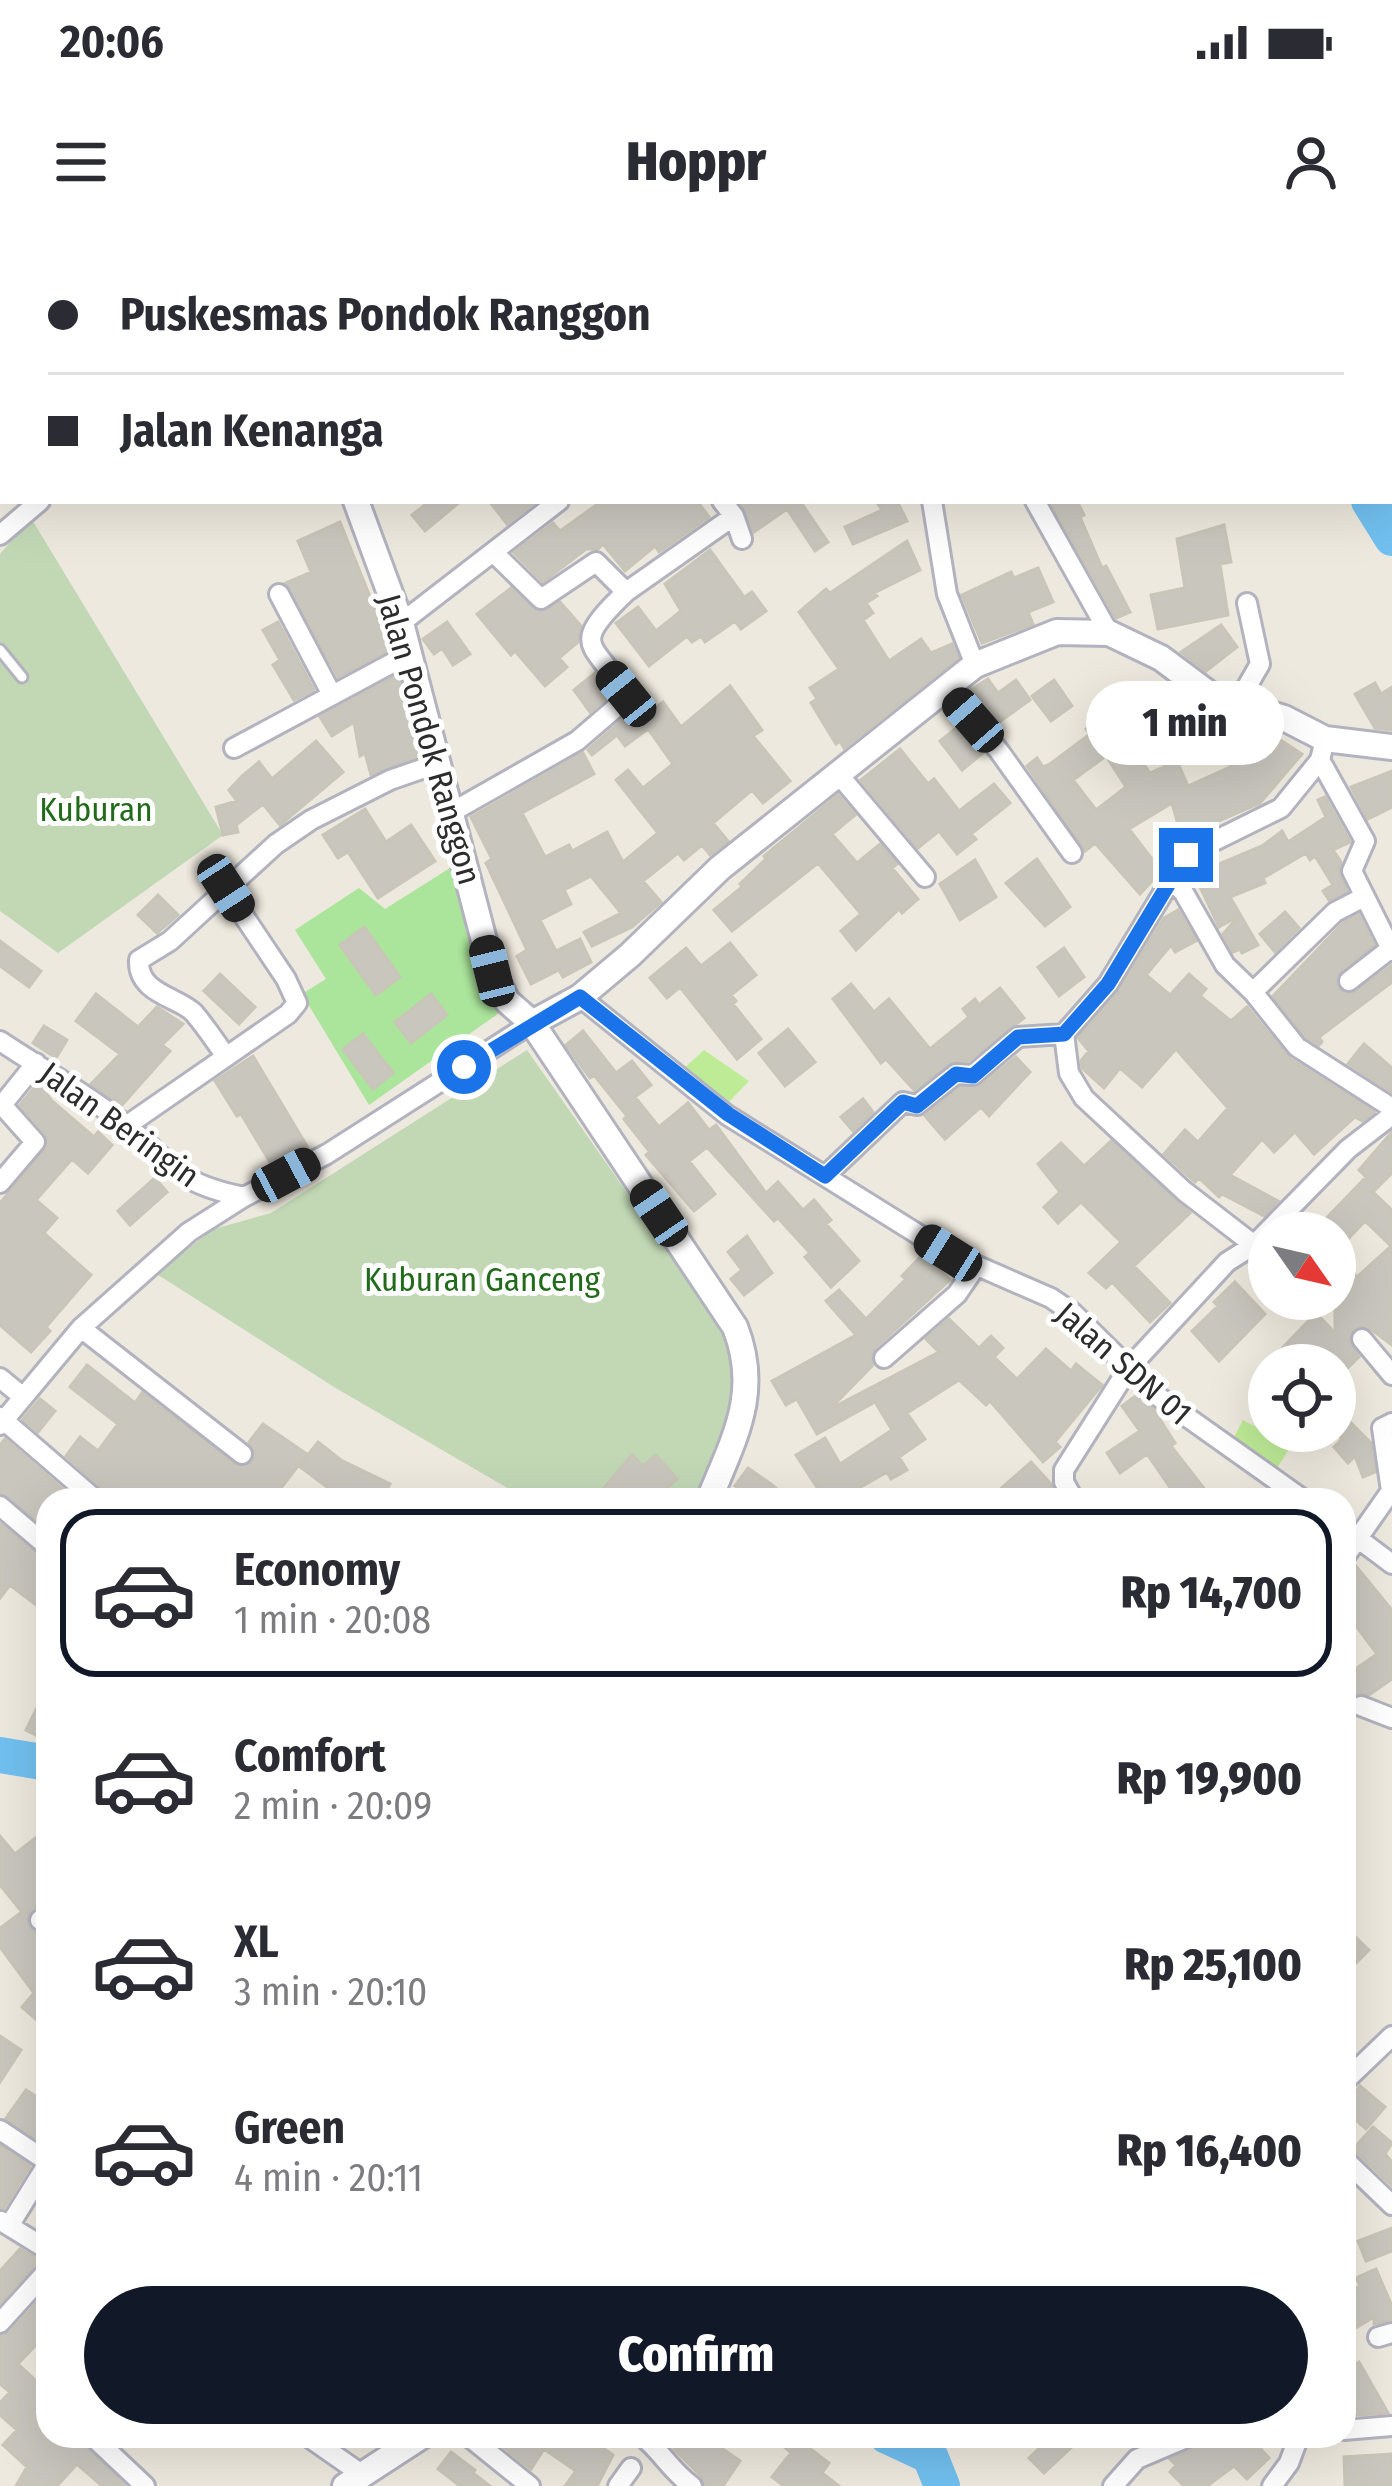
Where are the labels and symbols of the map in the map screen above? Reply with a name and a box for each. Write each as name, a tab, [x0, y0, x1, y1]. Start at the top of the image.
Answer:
street label: Jalan Pondok Ranggon	[368, 589, 490, 889]
car	[589, 655, 663, 733]
car	[936, 681, 1010, 759]
callout: 1 min	[1087, 681, 1285, 765]
park label: Kuburan	[39, 790, 153, 830]
route end	[1159, 828, 1213, 882]
car	[191, 848, 261, 928]
car	[466, 932, 518, 1010]
route start	[437, 1040, 491, 1094]
street label: Jalan Beringin	[32, 1054, 207, 1196]
car	[246, 1142, 326, 1208]
car	[624, 1173, 694, 1253]
north arrow	[1248, 1212, 1356, 1320]
car	[908, 1219, 988, 1287]
park label: Kuburan Ganceng	[364, 1260, 601, 1300]
street label: Jalan SDN 01	[1047, 1294, 1200, 1434]

